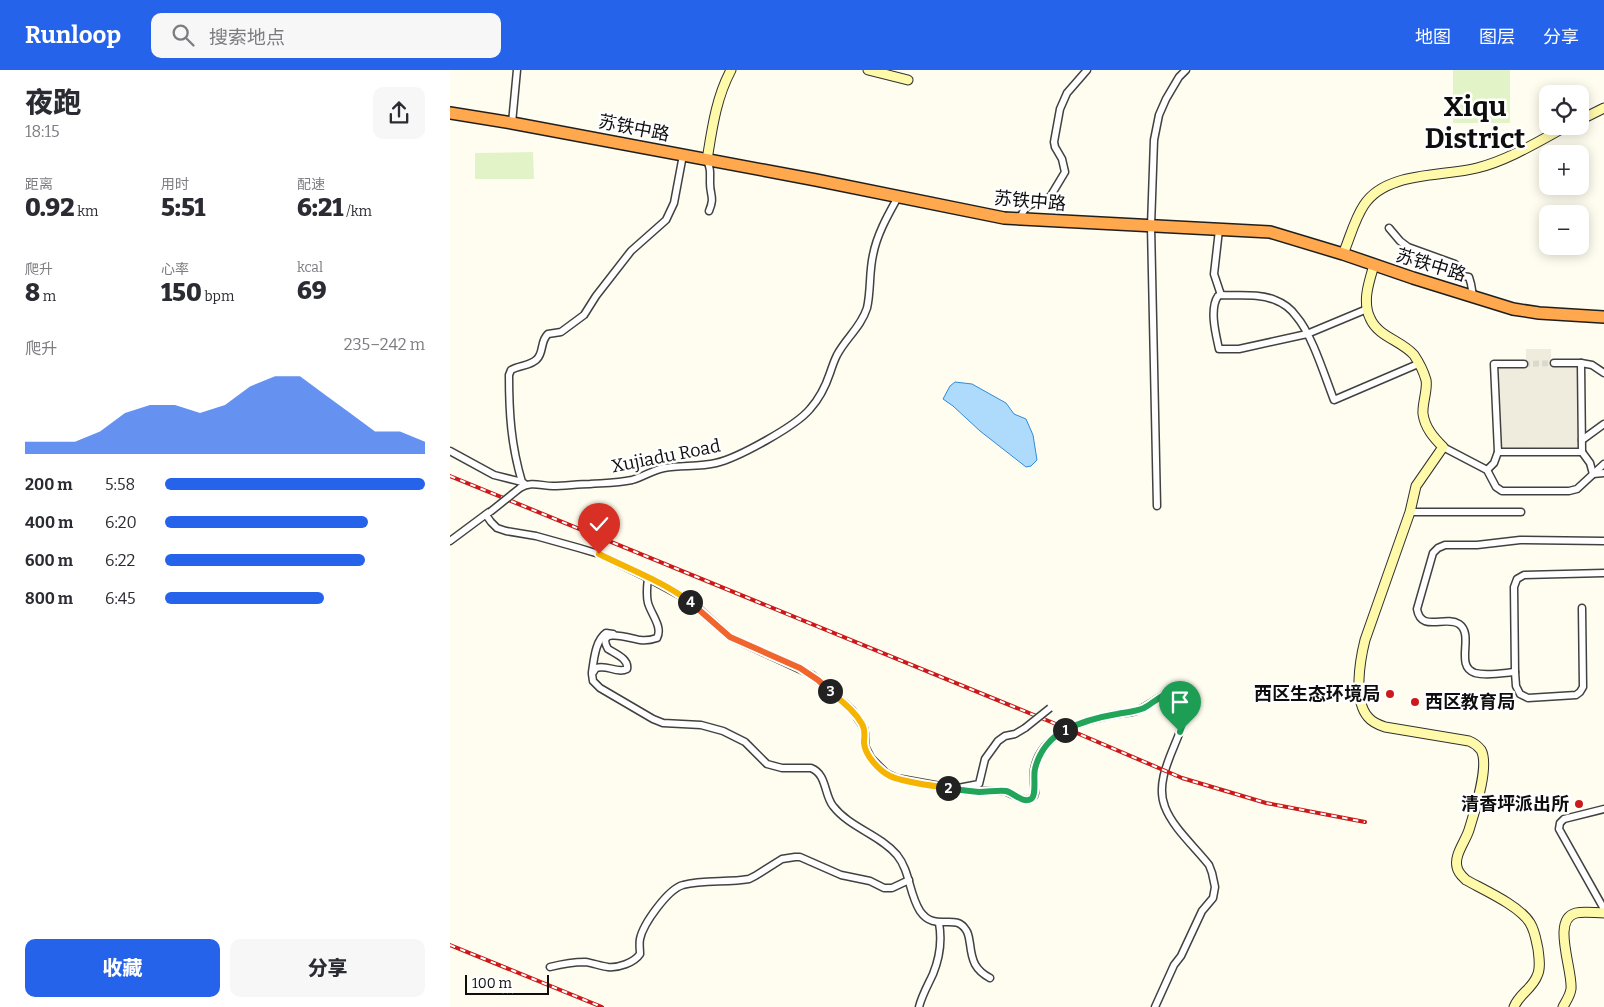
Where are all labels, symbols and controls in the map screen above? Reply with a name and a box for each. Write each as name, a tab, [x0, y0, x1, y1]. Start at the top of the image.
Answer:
search box	[151, 13, 501, 58]
text: Runloop	[25, 21, 121, 49]
icon: search	[169, 21, 197, 49]
text: 搜索地点	[209, 26, 285, 49]
text: 地图	[1415, 26, 1451, 48]
text: 图层	[1479, 26, 1515, 48]
text: 分享	[1543, 26, 1579, 48]
map controls	[1539, 85, 1589, 255]
button: locate	[1539, 85, 1589, 135]
text: 夜跑	[25, 86, 81, 119]
button: share	[373, 87, 425, 139]
district label: Xiqu District	[1425, 90, 1525, 155]
street label: 苏铁中路	[597, 110, 671, 146]
text: 18:15	[25, 122, 60, 141]
button: +	[1539, 145, 1589, 195]
text: 距离	[25, 176, 53, 193]
text: 用时	[161, 176, 189, 193]
text: 配速	[297, 176, 325, 193]
street label: 苏铁中路	[993, 187, 1067, 215]
text: 0.92	[25, 193, 74, 223]
text: 5:51	[161, 193, 205, 223]
text: 6:21	[297, 193, 343, 223]
text: km	[74, 203, 98, 220]
text: /km	[343, 203, 372, 220]
button: −	[1539, 205, 1589, 255]
street label: 苏铁中路	[1393, 244, 1469, 286]
text: kcal	[297, 259, 323, 276]
text: 爬升	[25, 261, 53, 278]
text: 心率	[161, 261, 189, 278]
text: 69	[297, 276, 327, 306]
text: 8	[25, 278, 40, 308]
text: 150	[161, 278, 202, 308]
text: m	[40, 288, 56, 305]
text: bpm	[202, 288, 234, 305]
text: 235–242 m	[344, 335, 425, 354]
text: 爬升	[25, 339, 57, 358]
street label: Xujiadu Road	[610, 435, 723, 477]
text: 200 m	[25, 475, 72, 494]
text: 5:58	[105, 475, 135, 494]
pin	[578, 503, 620, 554]
icon: check	[585, 510, 613, 538]
text: 400 m	[25, 513, 73, 532]
text: 6:20	[105, 513, 137, 532]
text: 600 m	[25, 551, 73, 570]
text: 6:22	[105, 551, 135, 570]
text: 800 m	[25, 589, 73, 608]
text: 6:45	[105, 589, 136, 608]
pin: 4	[678, 590, 702, 614]
text: 4	[686, 594, 695, 611]
pin: 3	[818, 678, 842, 704]
pin	[1159, 681, 1201, 732]
text: 3	[826, 683, 835, 700]
place label: 西区生态环境局	[1254, 683, 1380, 705]
icon: arrive	[1166, 688, 1194, 716]
marker: 西区生态环境局	[1384, 688, 1396, 700]
place label: 西区教育局	[1425, 691, 1515, 713]
marker: 西区教育局	[1409, 696, 1421, 708]
pin: 1	[1052, 718, 1078, 742]
text: 1	[1062, 722, 1069, 739]
pin: 2	[936, 776, 960, 800]
text: 2	[945, 780, 952, 797]
place label: 清香坪派出所	[1461, 793, 1569, 815]
marker: 清香坪派出所	[1573, 798, 1585, 810]
button: 收藏	[25, 939, 220, 997]
button: 分享	[230, 939, 425, 997]
scale bar	[465, 972, 549, 995]
text: 100 m	[472, 975, 512, 992]

